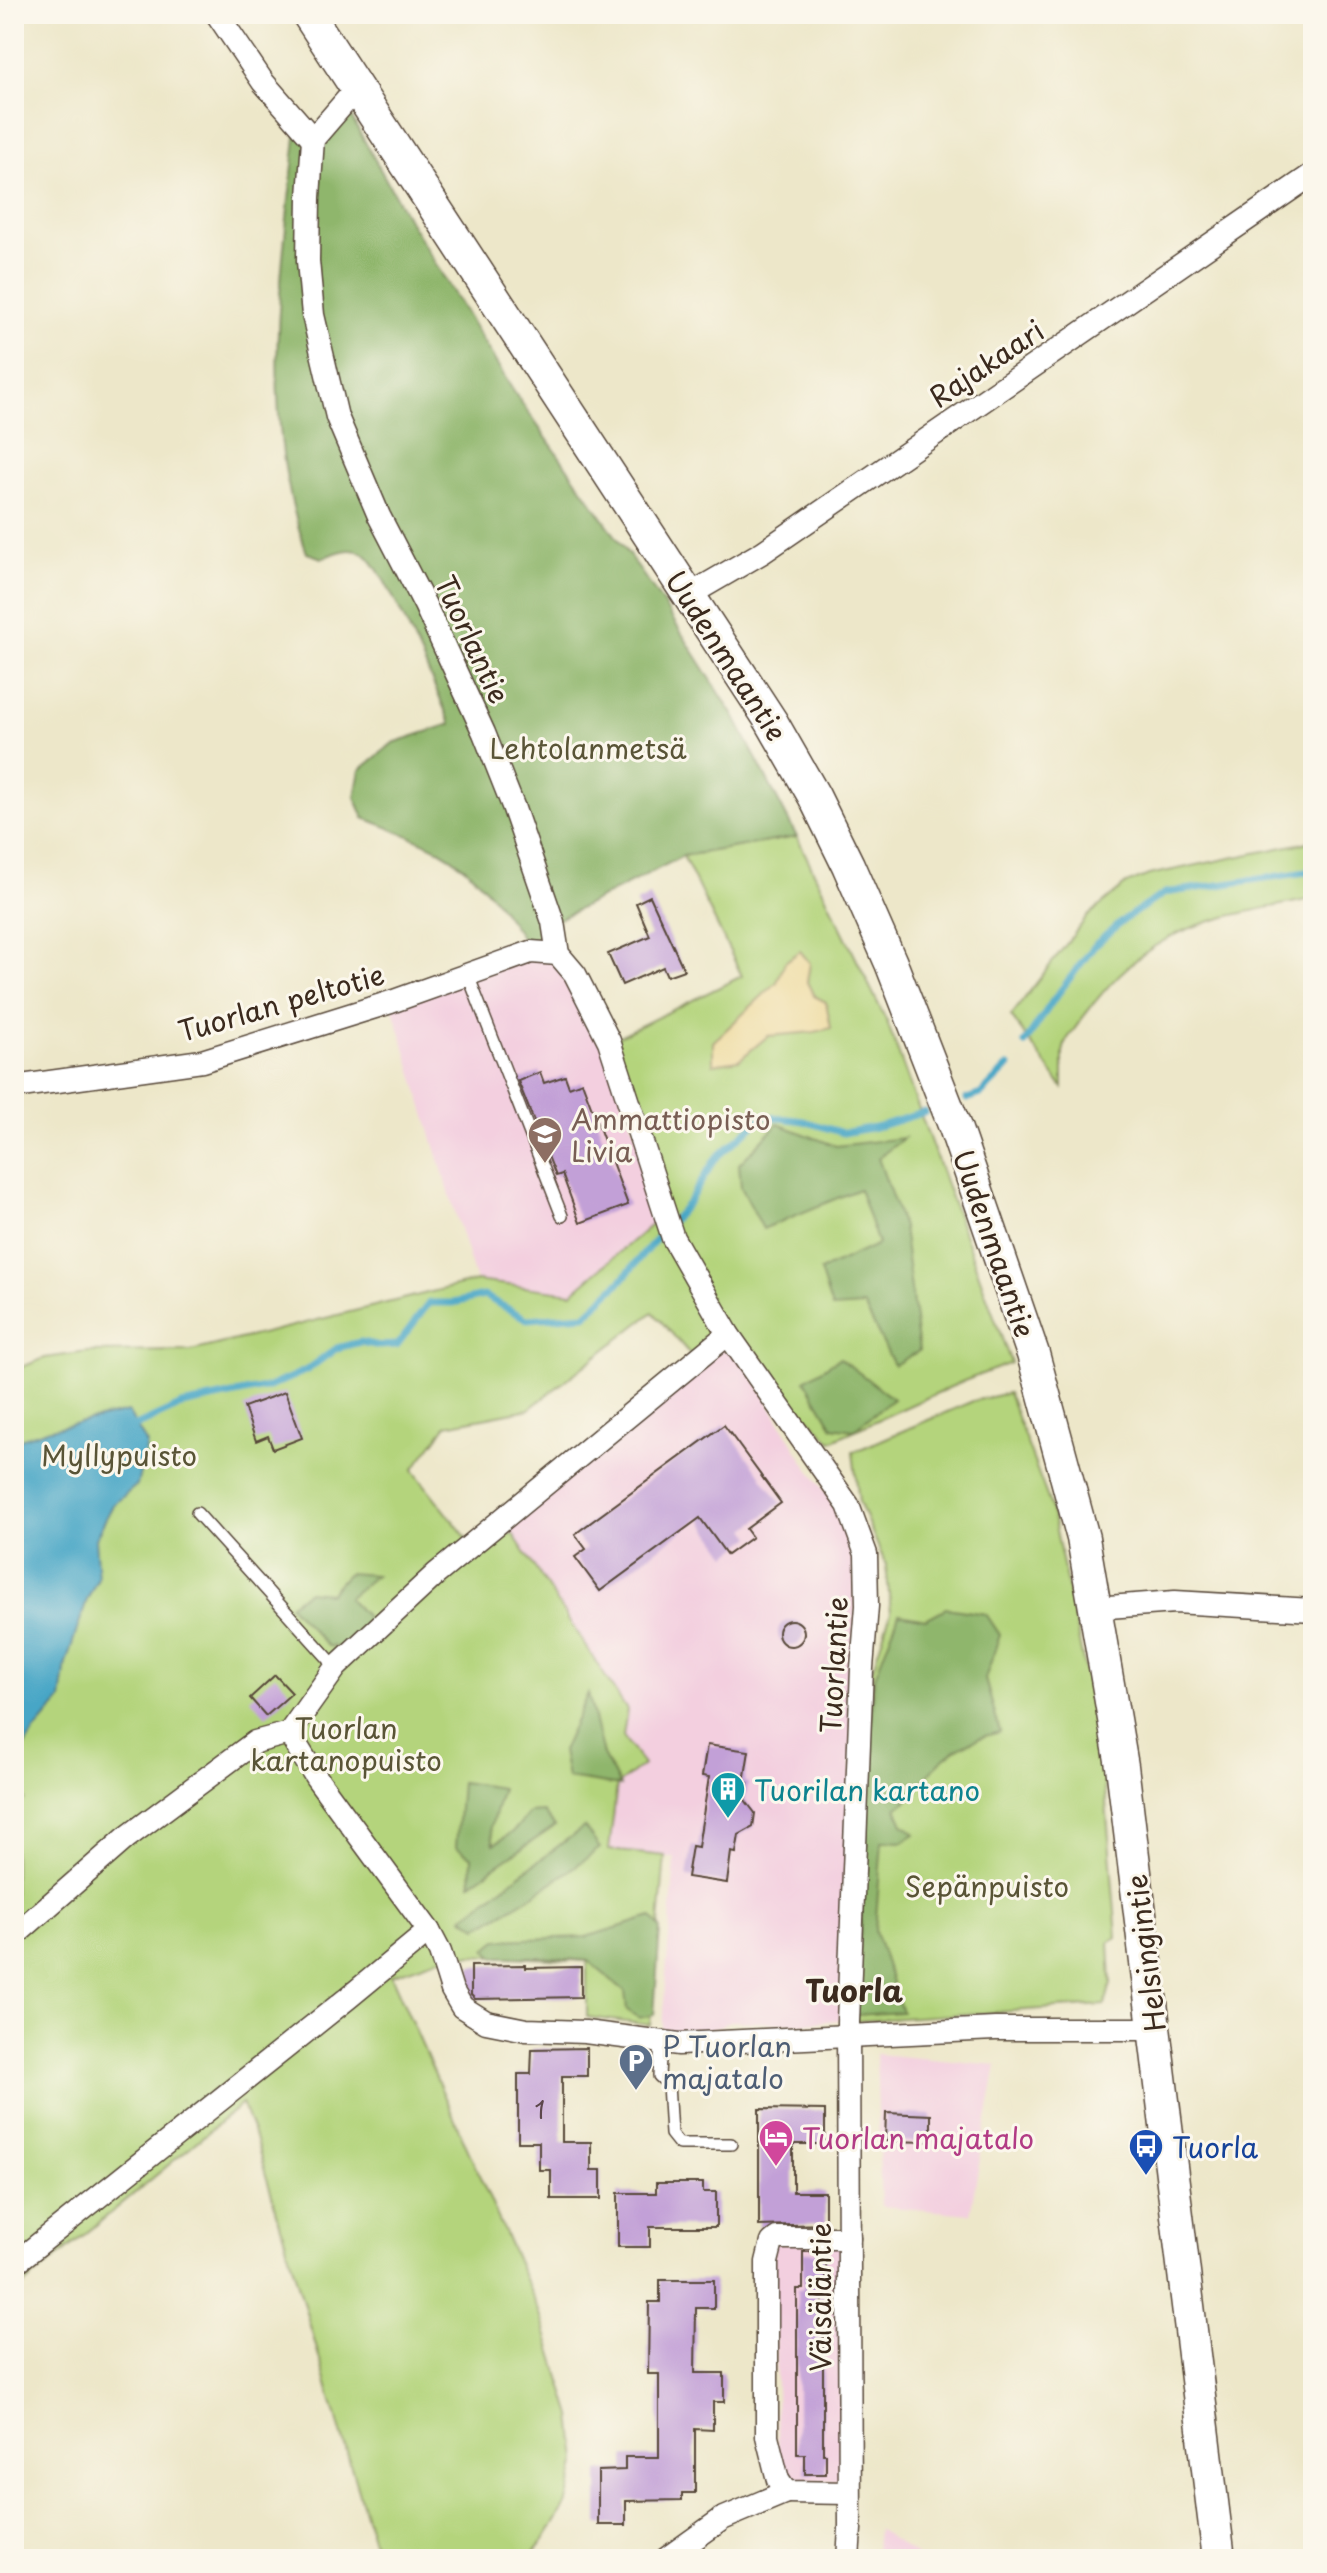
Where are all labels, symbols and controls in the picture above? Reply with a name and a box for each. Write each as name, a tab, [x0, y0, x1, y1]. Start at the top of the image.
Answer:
street label: Rajakaari	[920, 309, 1052, 417]
street label: Uudenmaantie	[656, 561, 798, 749]
street label: Tuorlantie	[425, 568, 521, 710]
park label: Lehtolanmetsä	[489, 726, 687, 769]
street label: Tuorlan peltotie	[173, 952, 389, 1052]
place label: Ammattiopisto Livia	[571, 1097, 771, 1172]
school or university icon: Ammattiopisto Livia	[526, 1115, 564, 1165]
street label: Uudenmaantie	[943, 1143, 1047, 1343]
park label: Myllypuisto	[41, 1433, 197, 1476]
street label: Tuorlantie	[808, 1596, 858, 1734]
park label: Tuorlan kartanopuisto	[250, 1706, 442, 1781]
place label: Tuorilan kartano	[754, 1768, 980, 1811]
building icon: Tuorilan kartano	[709, 1770, 747, 1820]
park label: Sepänpuisto	[905, 1864, 1069, 1907]
street label: Helsingintie	[1114, 1872, 1176, 2034]
district label: Tuorla	[805, 1967, 903, 2012]
place label: P Tuorlan majatalo	[662, 2024, 792, 2099]
parking icon: P Tuorlan majatalo	[617, 2042, 655, 2092]
house number: 1	[535, 2091, 545, 2127]
place label: Tuorlan majatalo	[802, 2116, 1034, 2159]
hotel icon: Tuorlan majatalo	[757, 2118, 795, 2168]
place label: Tuorla	[1172, 2125, 1259, 2168]
bus stop icon: Tuorla	[1127, 2127, 1165, 2177]
street label: Väisäläntie	[798, 2223, 841, 2371]

